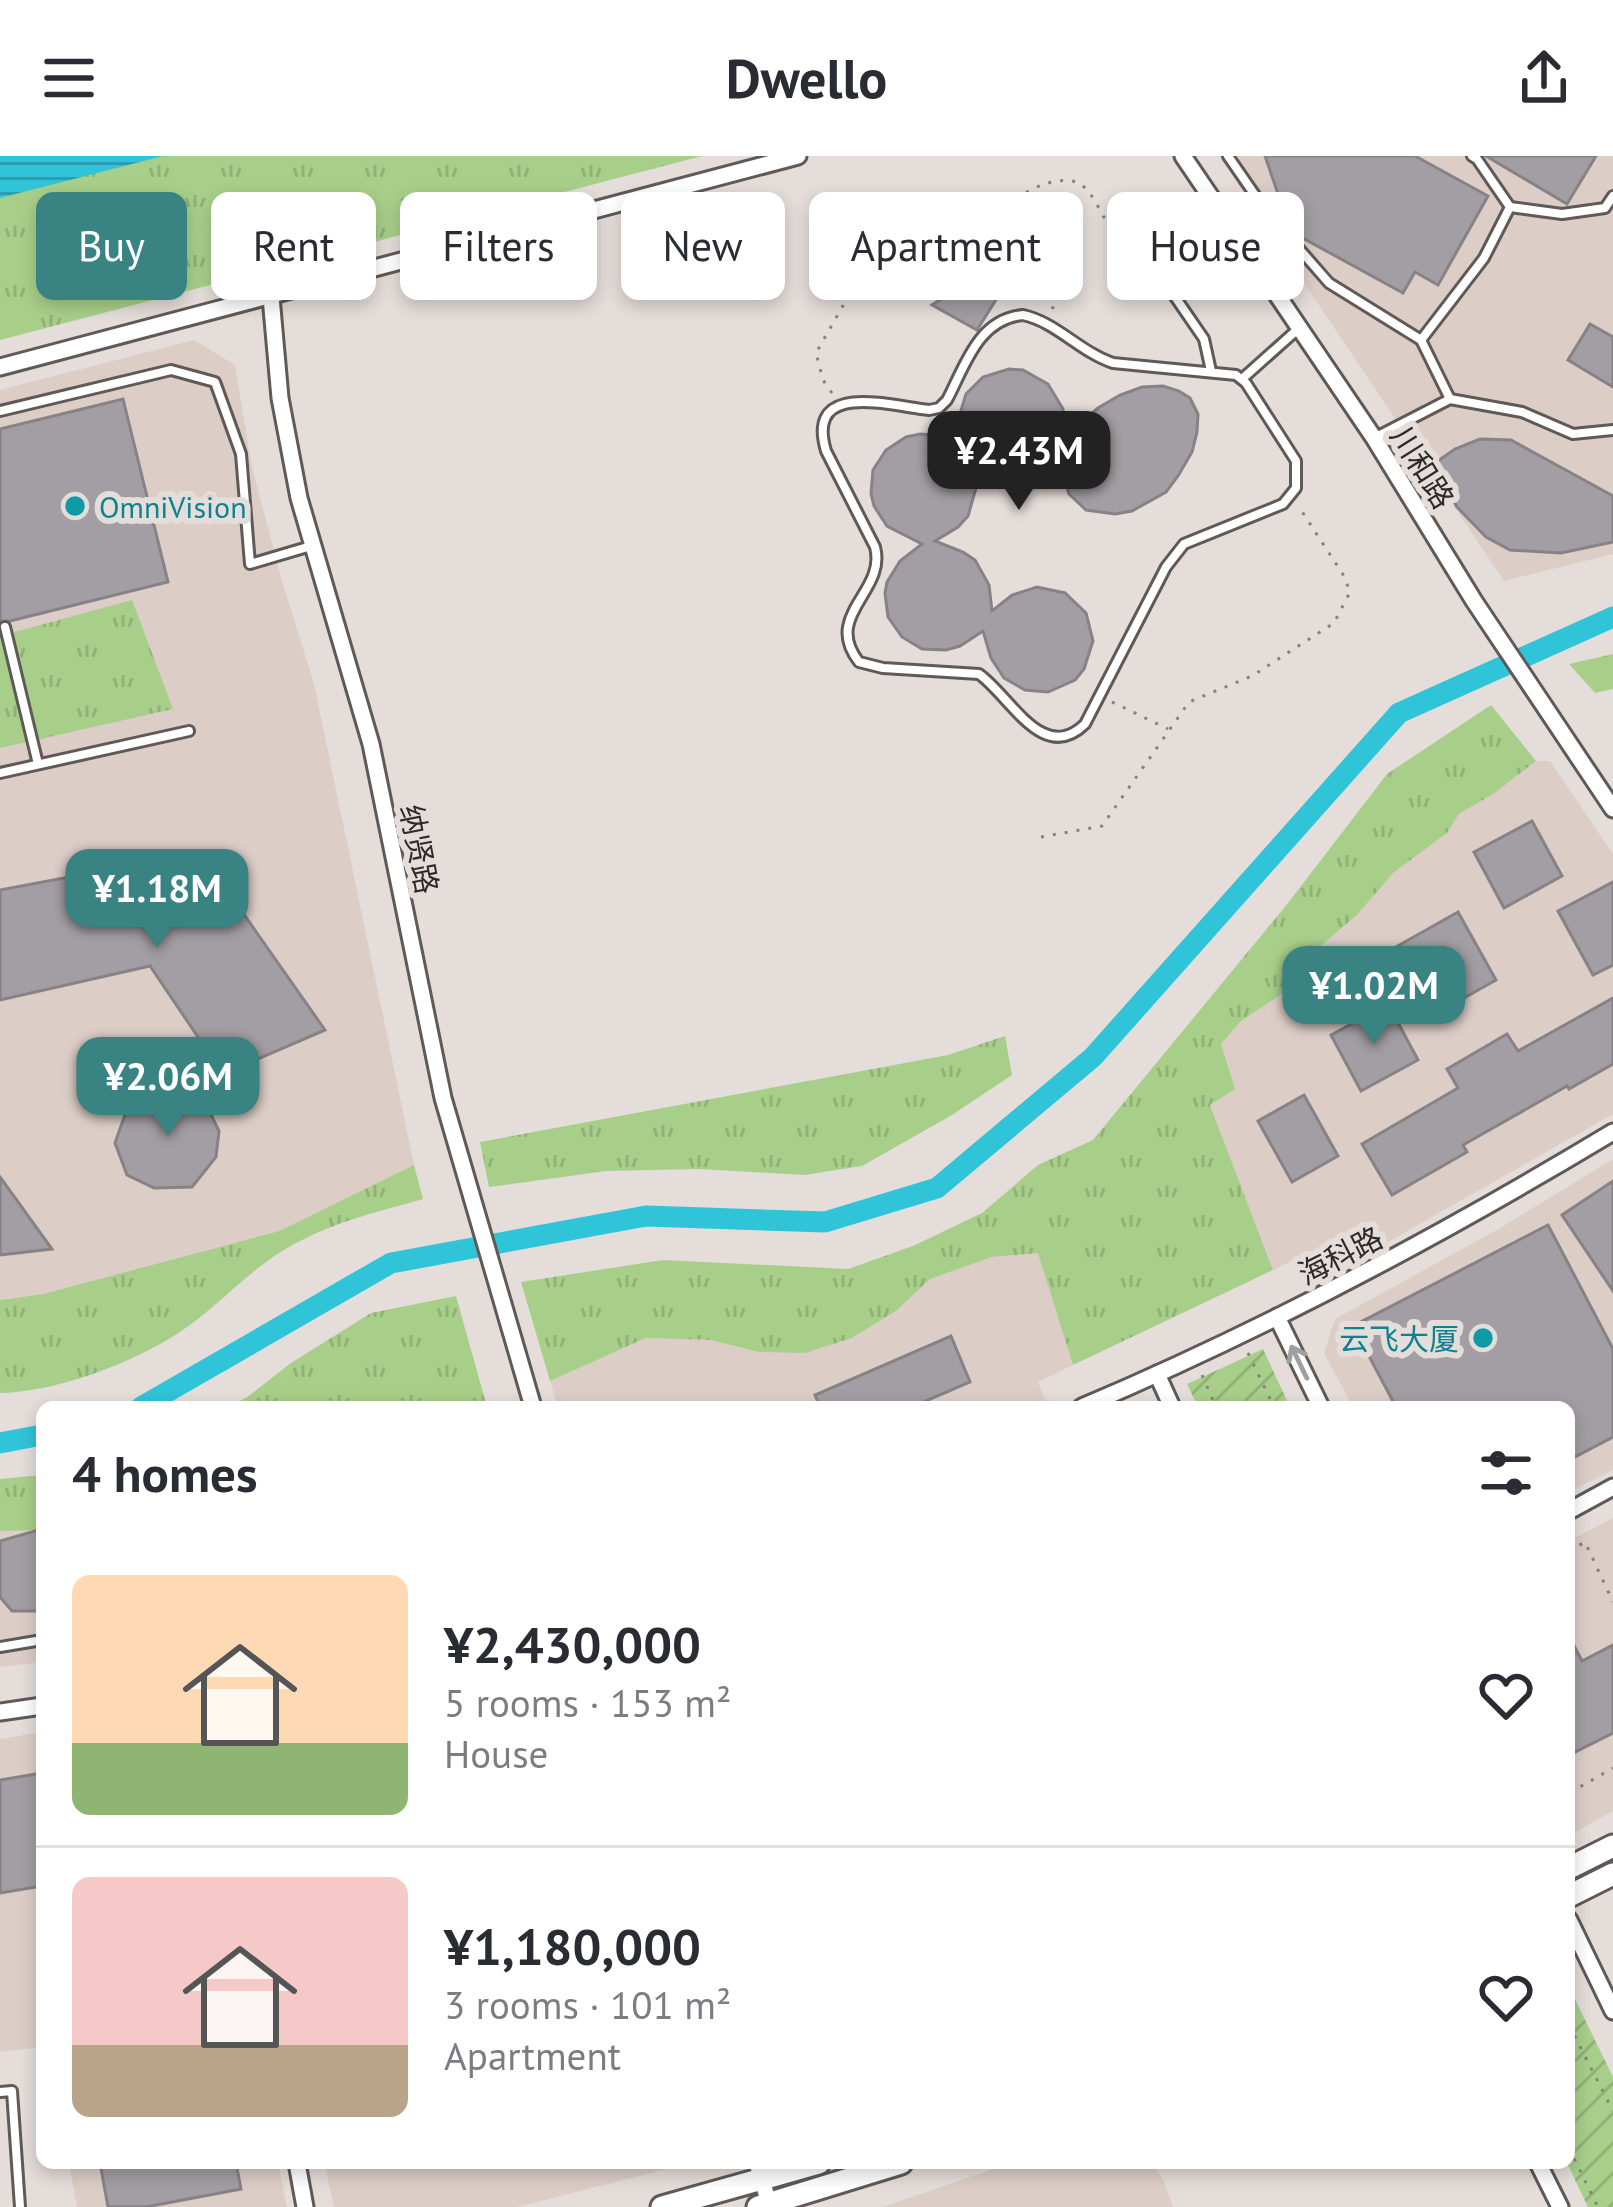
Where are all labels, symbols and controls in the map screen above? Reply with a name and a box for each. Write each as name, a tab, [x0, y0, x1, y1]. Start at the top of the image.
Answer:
text: Dwello	[726, 43, 887, 113]
icon: menu	[36, 45, 102, 111]
icon: share	[1511, 45, 1577, 111]
chip: Buy	[36, 192, 187, 300]
chip: Rent	[211, 192, 376, 300]
chip: Filters	[400, 192, 597, 300]
chip: New	[621, 192, 785, 300]
chip: Apartment	[809, 192, 1083, 300]
chip: House	[1107, 192, 1304, 300]
pin: ¥2.43M	[921, 411, 1117, 513]
street label: 川和路	[1383, 419, 1463, 515]
text: ¥2.43M	[954, 424, 1084, 475]
place label: OmniVision	[99, 487, 247, 526]
marker: OmniVision	[62, 493, 88, 519]
street label: 纳贤路	[392, 801, 448, 897]
pin: ¥1.18M	[59, 849, 255, 951]
text: ¥1.18M	[92, 862, 222, 913]
pin: ¥1.02M	[1276, 946, 1472, 1048]
text: ¥1.02M	[1309, 959, 1439, 1010]
pin: ¥2.06M	[70, 1037, 266, 1139]
text: ¥2.06M	[103, 1050, 233, 1101]
street label: 海科路	[1291, 1217, 1389, 1293]
place label: 云飞大厦	[1339, 1319, 1459, 1358]
marker: 云飞大厦	[1470, 1325, 1496, 1351]
one-way arrow	[1287, 1345, 1309, 1381]
text: 4 homes	[72, 1440, 258, 1506]
icon: filters	[1473, 1440, 1539, 1506]
text: ¥2,430,000	[444, 1611, 701, 1677]
icon: home	[168, 1623, 312, 1767]
icon: heart	[1473, 1662, 1539, 1728]
text: 5 rooms · 153 m²	[444, 1677, 731, 1728]
text: House	[444, 1728, 548, 1779]
text: ¥1,180,000	[444, 1913, 701, 1979]
icon: home	[168, 1925, 312, 2069]
icon: heart	[1473, 1964, 1539, 2030]
text: 3 rooms · 101 m²	[444, 1979, 731, 2030]
text: Apartment	[444, 2030, 621, 2081]

